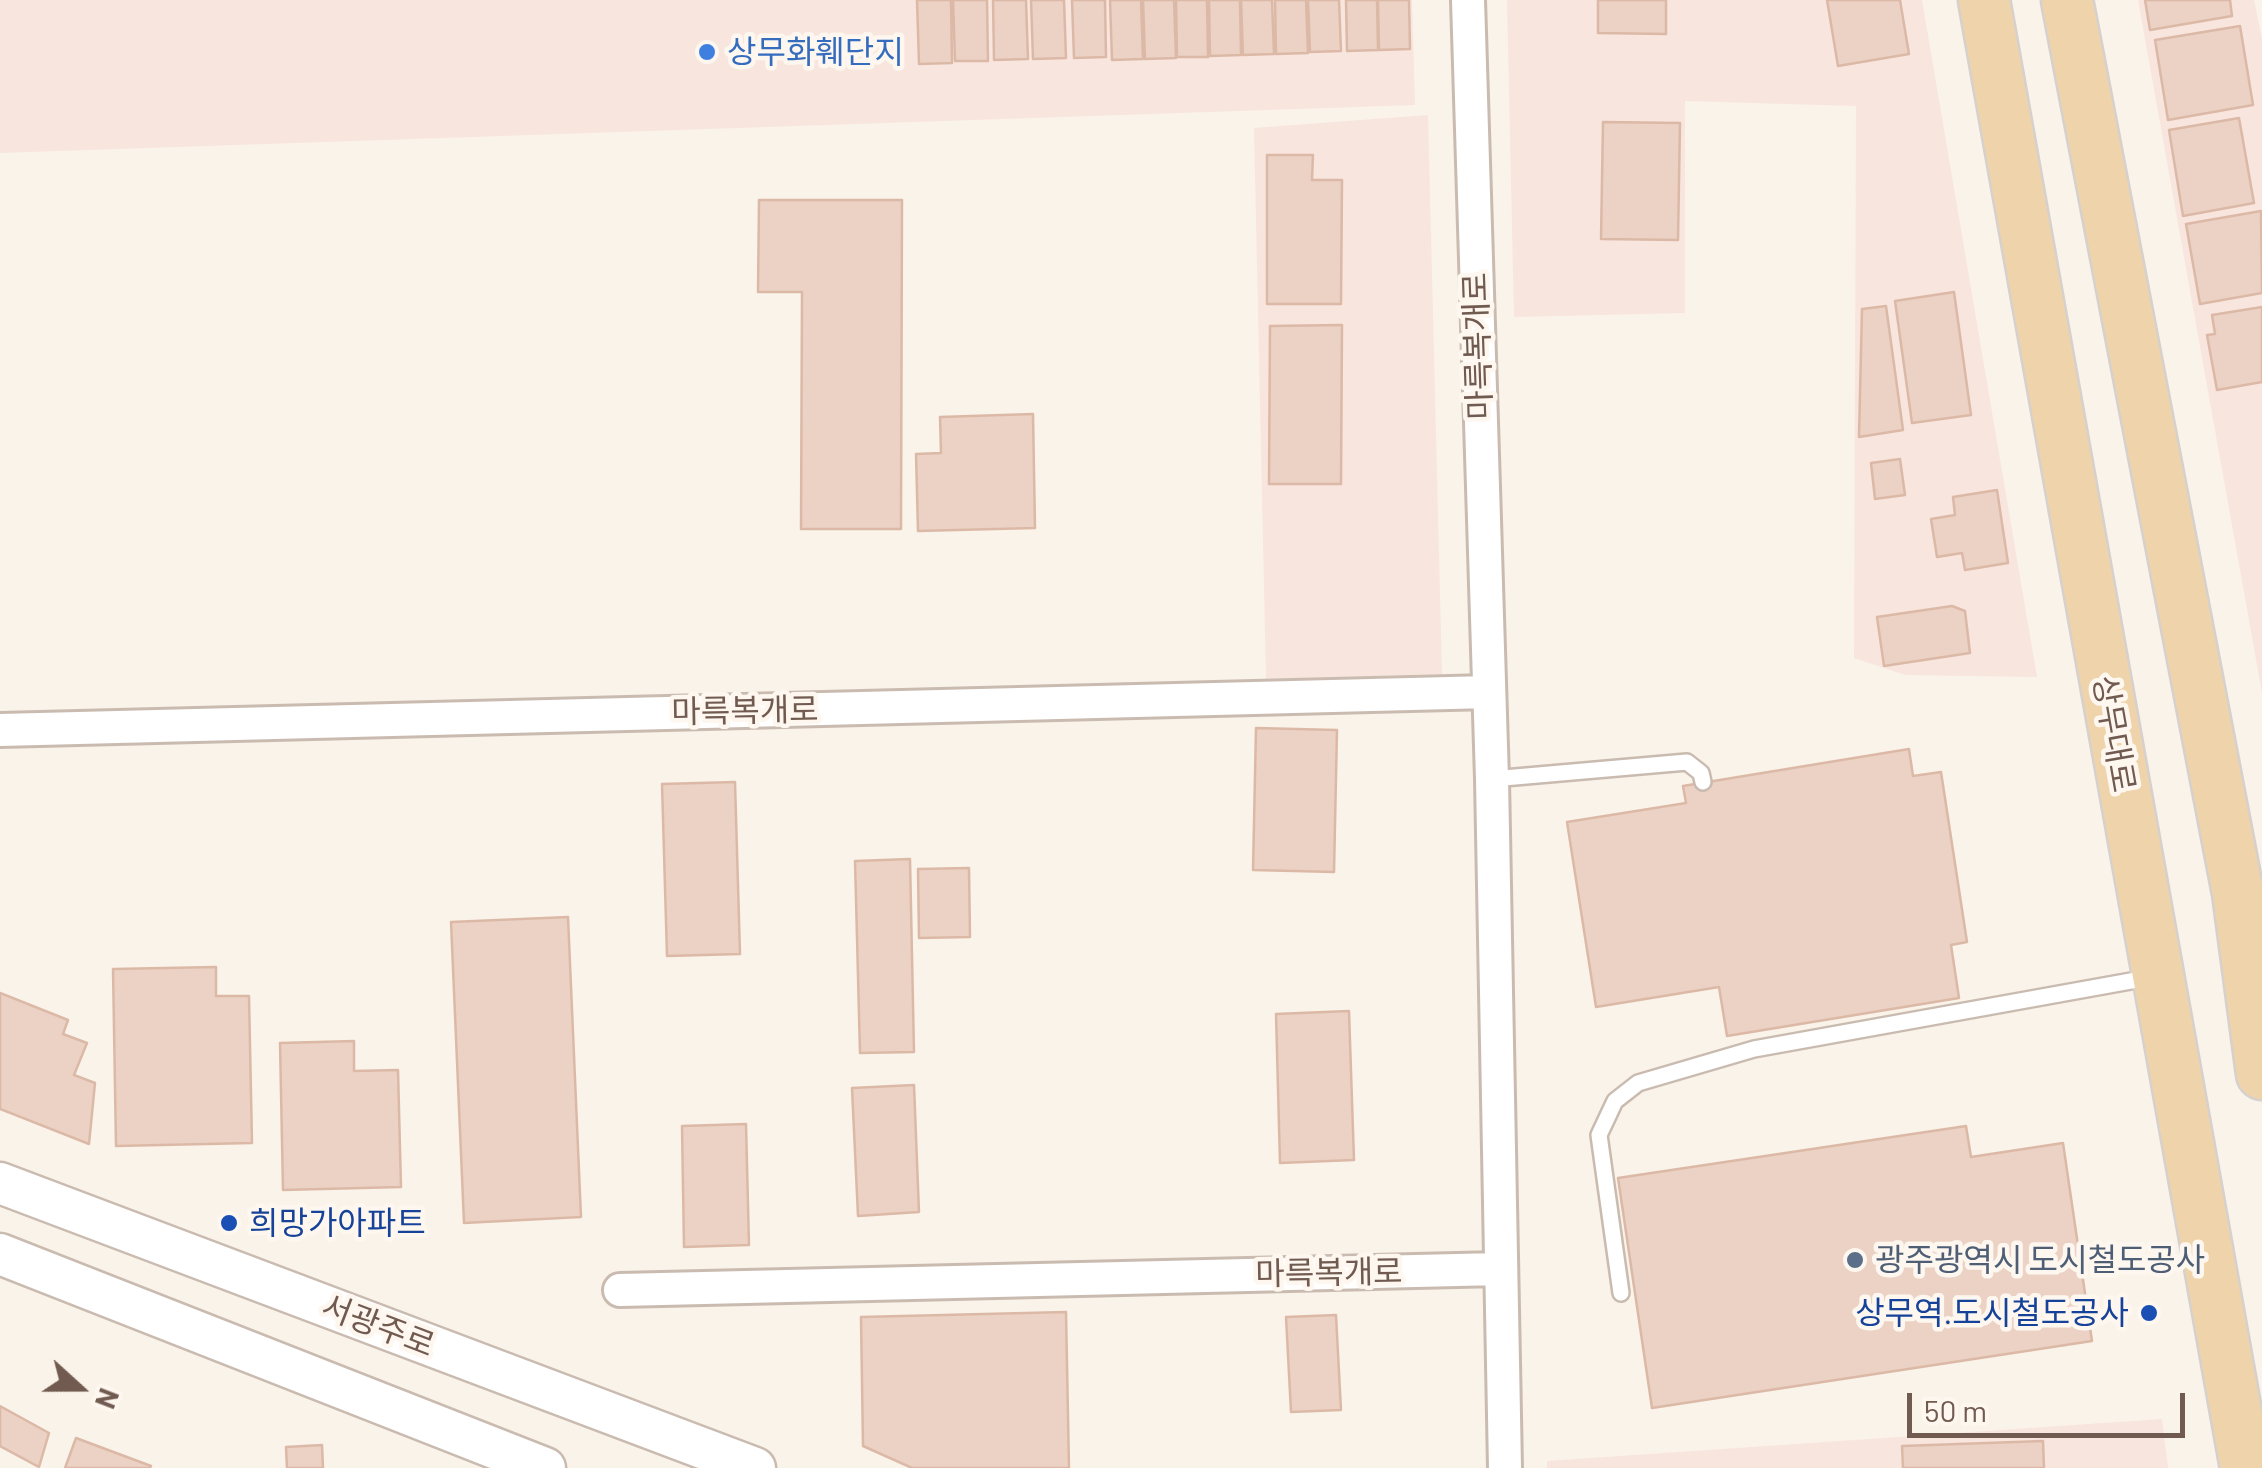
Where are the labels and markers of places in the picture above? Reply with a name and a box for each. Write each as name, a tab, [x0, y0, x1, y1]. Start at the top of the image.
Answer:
place label: 상무화훼단지	[727, 33, 904, 71]
marker: 상무화훼단지	[696, 41, 718, 63]
place label: 희망가아파트	[249, 1204, 426, 1242]
marker: 희망가아파트	[218, 1212, 240, 1234]
place label: 광주광역시 도시철도공사	[1875, 1241, 2205, 1279]
marker: 광주광역시 도시철도공사	[1844, 1249, 1866, 1271]
place label: 상무역.도시철도공사	[1855, 1294, 2129, 1332]
marker: 상무역.도시철도공사	[2138, 1302, 2160, 1324]

